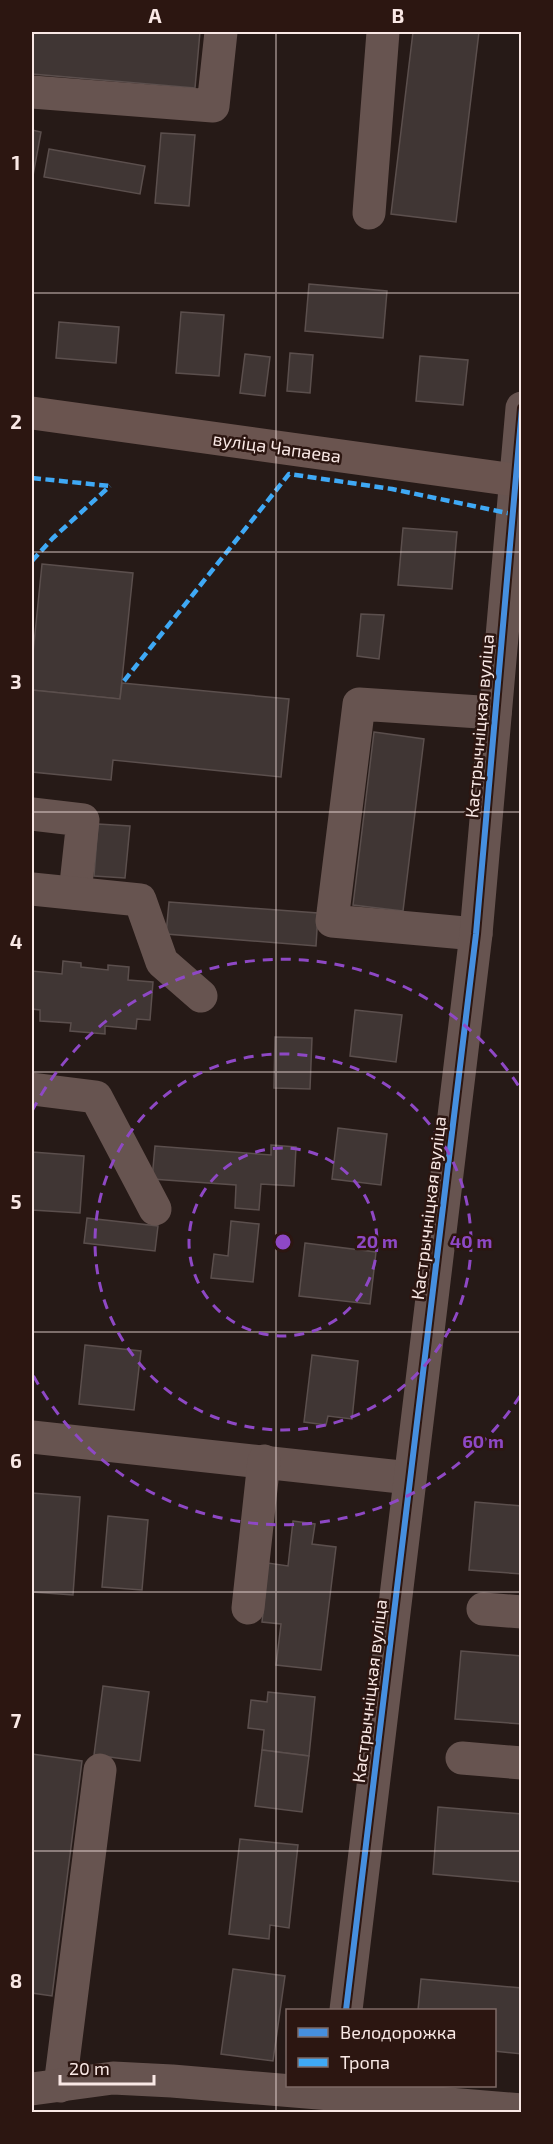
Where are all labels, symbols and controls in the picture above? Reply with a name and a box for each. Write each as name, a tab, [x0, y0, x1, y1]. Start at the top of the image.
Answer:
text: A	[148, 3, 162, 27]
text: B	[392, 3, 404, 27]
text: 1	[12, 150, 20, 174]
text: 2	[10, 409, 22, 433]
street label: вуліца Чапаева	[211, 427, 343, 467]
street label: Кастрычніцкая вуліца	[460, 633, 498, 819]
text: 3	[10, 669, 22, 693]
text: 4	[10, 929, 23, 953]
street label: Кастрычніцкая вуліца	[406, 1115, 450, 1301]
text: 5	[10, 1189, 22, 1213]
text: 20 m	[356, 1230, 398, 1252]
text: 40 m	[450, 1230, 492, 1252]
centre of rings	[273, 1232, 293, 1252]
text: 60 m	[462, 1430, 504, 1452]
text: 6	[10, 1448, 22, 1472]
street label: Кастрычніцкая вуліца	[347, 1598, 391, 1784]
text: 7	[11, 1708, 22, 1732]
text: 8	[10, 1968, 22, 1992]
legend	[286, 2009, 496, 2087]
text: Велодорожка	[340, 2021, 456, 2043]
scale bar	[60, 2048, 154, 2086]
text: Тропа	[340, 2051, 390, 2073]
text: 20 m	[69, 2057, 110, 2079]

